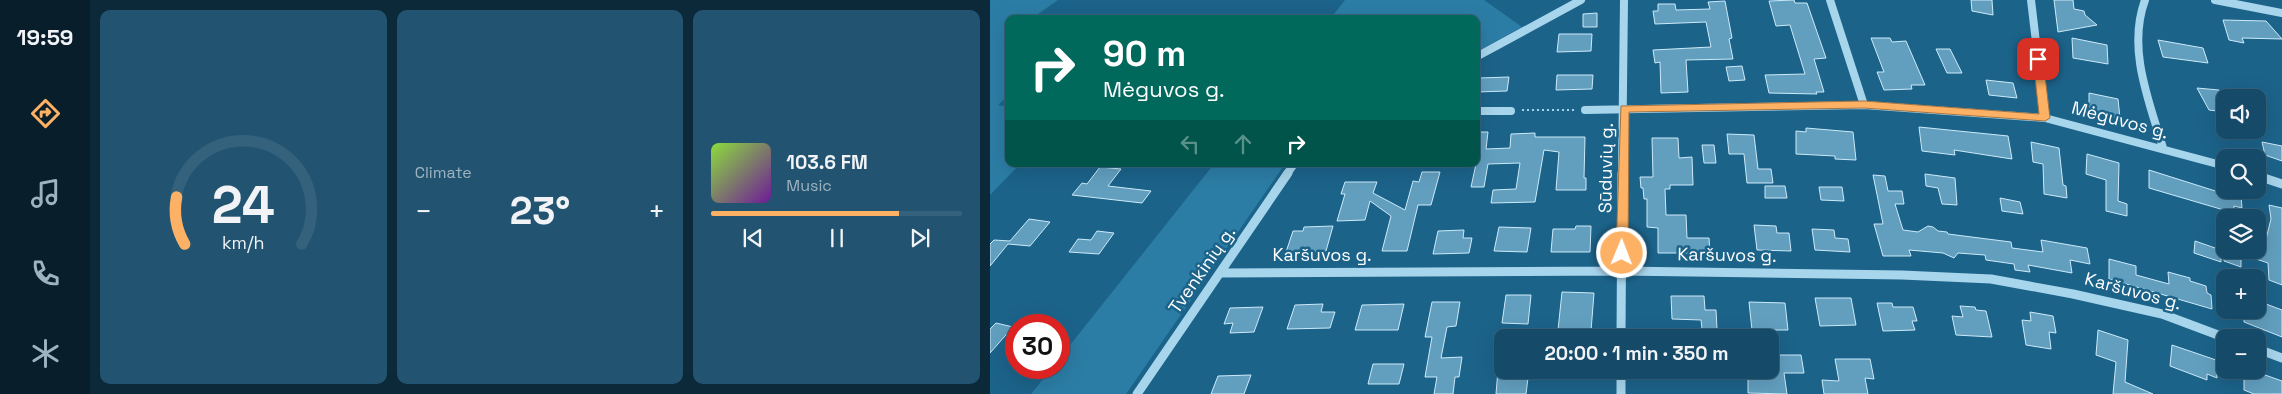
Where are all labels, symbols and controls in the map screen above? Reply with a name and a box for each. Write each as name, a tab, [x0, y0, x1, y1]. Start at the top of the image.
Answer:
text: 19:59	[17, 23, 73, 51]
text: 90 m	[1103, 32, 1186, 76]
icon: right	[1020, 35, 1085, 100]
pin	[2017, 38, 2059, 80]
icon: arrive	[2024, 45, 2052, 73]
text: Mėguvos g.	[1103, 75, 1225, 103]
map controls	[2216, 89, 2266, 379]
button: sound	[2216, 89, 2266, 139]
icon: directions	[28, 96, 63, 131]
street label: Mėguvos g.	[2069, 96, 2171, 143]
street label: Sūduvių g.	[1593, 123, 1618, 213]
icon: left	[1176, 130, 1204, 158]
icon: ahead	[1229, 130, 1257, 158]
icon: right	[1282, 130, 1310, 158]
button: search	[2216, 149, 2266, 199]
text: 103.6 FM	[786, 150, 868, 175]
text: Climate	[415, 162, 472, 183]
text: 24	[212, 172, 275, 238]
text: Music	[786, 175, 832, 196]
icon: music	[28, 176, 63, 211]
text: 23°	[510, 187, 570, 235]
text: −	[415, 193, 432, 229]
text: +	[648, 193, 665, 229]
button: layers	[2216, 209, 2266, 259]
street label: Tvenkinių g.	[1163, 221, 1240, 318]
icon: previous	[739, 224, 767, 252]
icon: pause	[823, 224, 851, 252]
icon: next	[906, 224, 934, 252]
position arrow	[1595, 226, 1647, 278]
text: km/h	[222, 231, 265, 254]
street label: Karšuvos g.	[1677, 242, 1777, 267]
street label: Karšuvos g.	[1272, 243, 1372, 266]
icon: phone	[28, 256, 63, 291]
street label: Karšuvos g.	[2082, 267, 2184, 314]
button: +	[2216, 269, 2266, 319]
speed limit sign: 30	[1005, 314, 1070, 379]
button: −	[2216, 329, 2266, 379]
icon: climate	[28, 336, 63, 371]
text: 20:00 · 1 min · 350 m	[1544, 341, 1729, 366]

